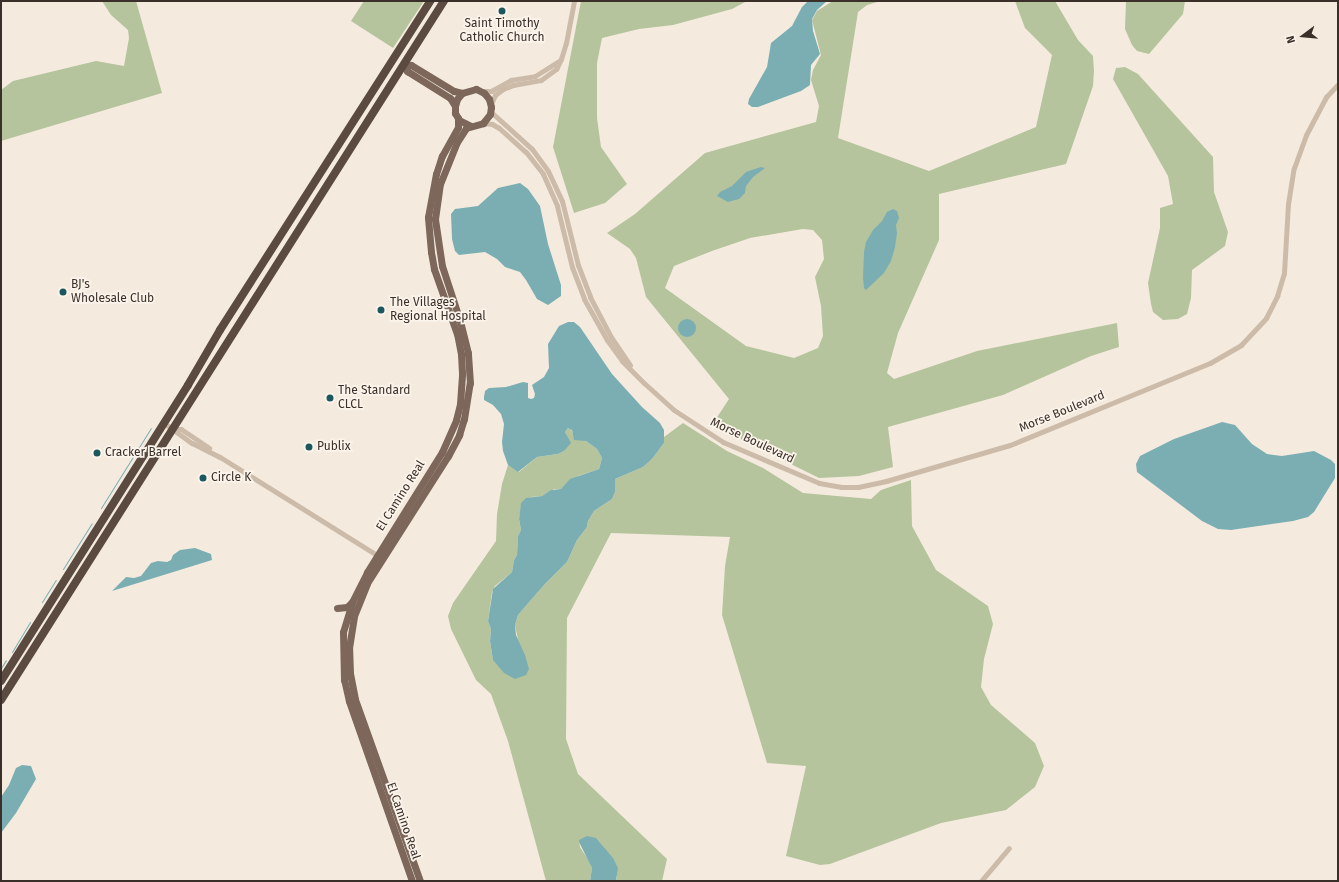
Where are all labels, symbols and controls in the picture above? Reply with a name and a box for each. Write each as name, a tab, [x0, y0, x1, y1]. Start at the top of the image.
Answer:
marker: Saint Timothy Catholic Church	[497, 6, 507, 16]
north arrow	[1283, 16, 1323, 56]
place label: Saint Timothy Catholic Church	[460, 17, 544, 45]
text: N	[1284, 34, 1298, 45]
place label: BJ's Wholesale Club	[71, 278, 154, 306]
marker: BJ's Wholesale Club	[58, 287, 68, 297]
place label: The Villages Regional Hospital	[390, 296, 486, 324]
marker: The Villages Regional Hospital	[375, 304, 387, 316]
place label: The Standard CLCL	[338, 384, 410, 412]
street label: Morse Boulevard	[1017, 388, 1107, 436]
marker: The Standard CLCL	[325, 393, 335, 403]
street label: Morse Boulevard	[708, 415, 796, 467]
place label: Publix	[317, 440, 350, 454]
marker: Publix	[304, 442, 314, 452]
place label: Cracker Barrel	[105, 446, 181, 460]
marker: Cracker Barrel	[92, 448, 102, 458]
street label: El Camino Real	[374, 458, 428, 534]
place label: Circle K	[211, 471, 251, 485]
marker: Circle K	[198, 473, 208, 483]
street label: El Camino Real	[383, 781, 423, 861]

